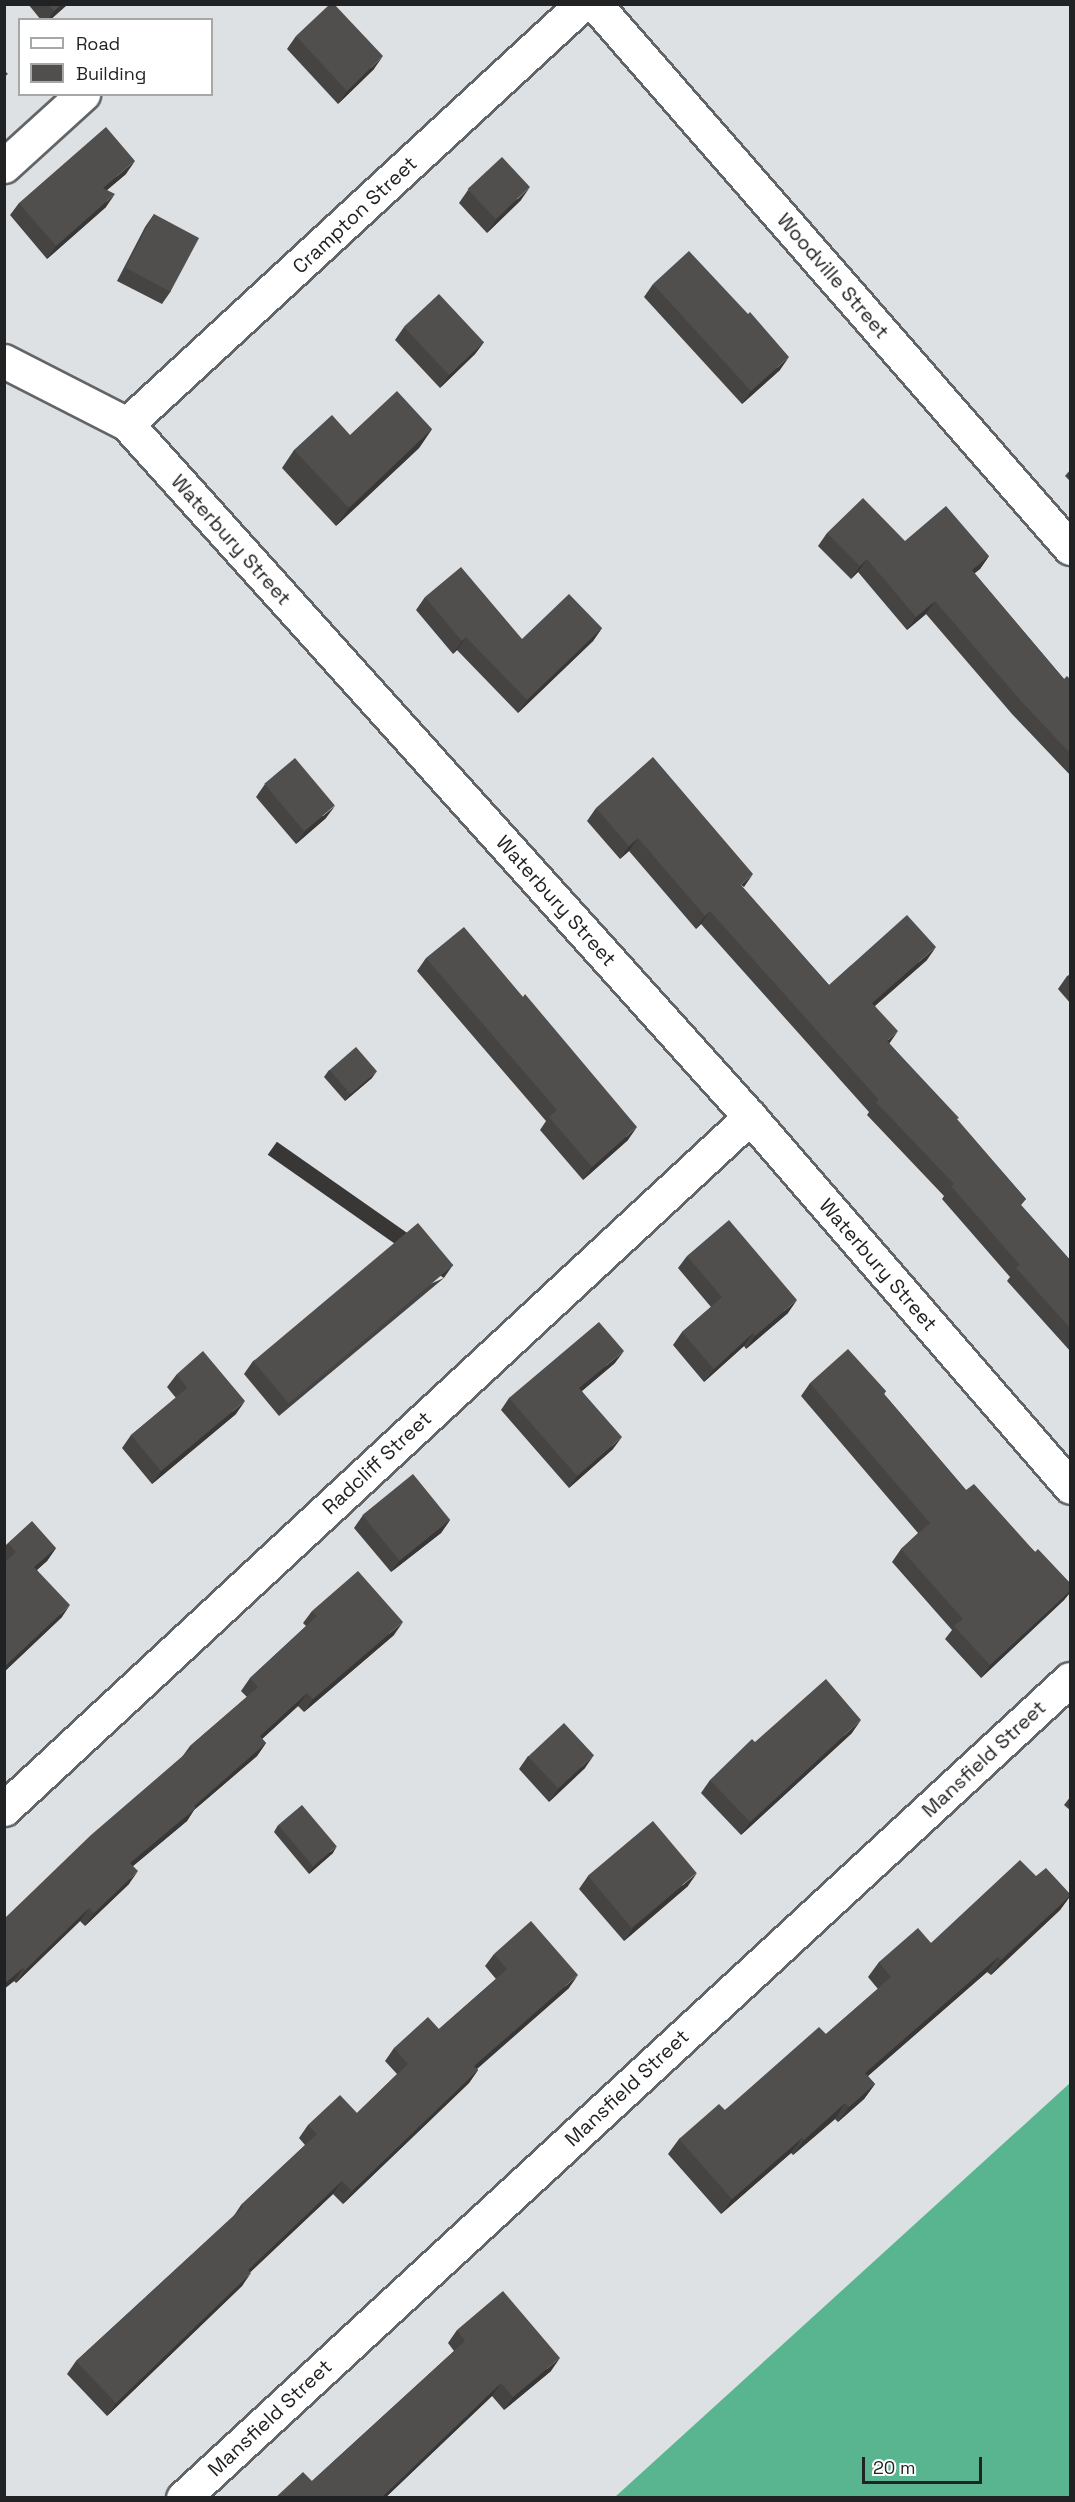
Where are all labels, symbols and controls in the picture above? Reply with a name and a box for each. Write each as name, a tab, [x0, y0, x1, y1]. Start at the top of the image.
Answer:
legend	[18, 18, 213, 96]
text: Road	[76, 32, 120, 55]
text: Building	[76, 62, 146, 85]
street label: Crampton Street	[288, 151, 422, 279]
street label: Woodville Street	[772, 208, 894, 344]
street label: Waterbury Street	[166, 470, 296, 610]
street label: Waterbury Street	[491, 831, 621, 971]
street label: Waterbury Street	[814, 1194, 942, 1336]
street label: Radcliff Street	[318, 1406, 436, 1520]
street label: Mansfield Street	[917, 1695, 1051, 1823]
street label: Mansfield Street	[560, 2024, 694, 2152]
street label: Mansfield Street	[203, 2354, 337, 2482]
scale bar	[865, 2445, 985, 2483]
text: 20 m	[873, 2456, 916, 2479]

